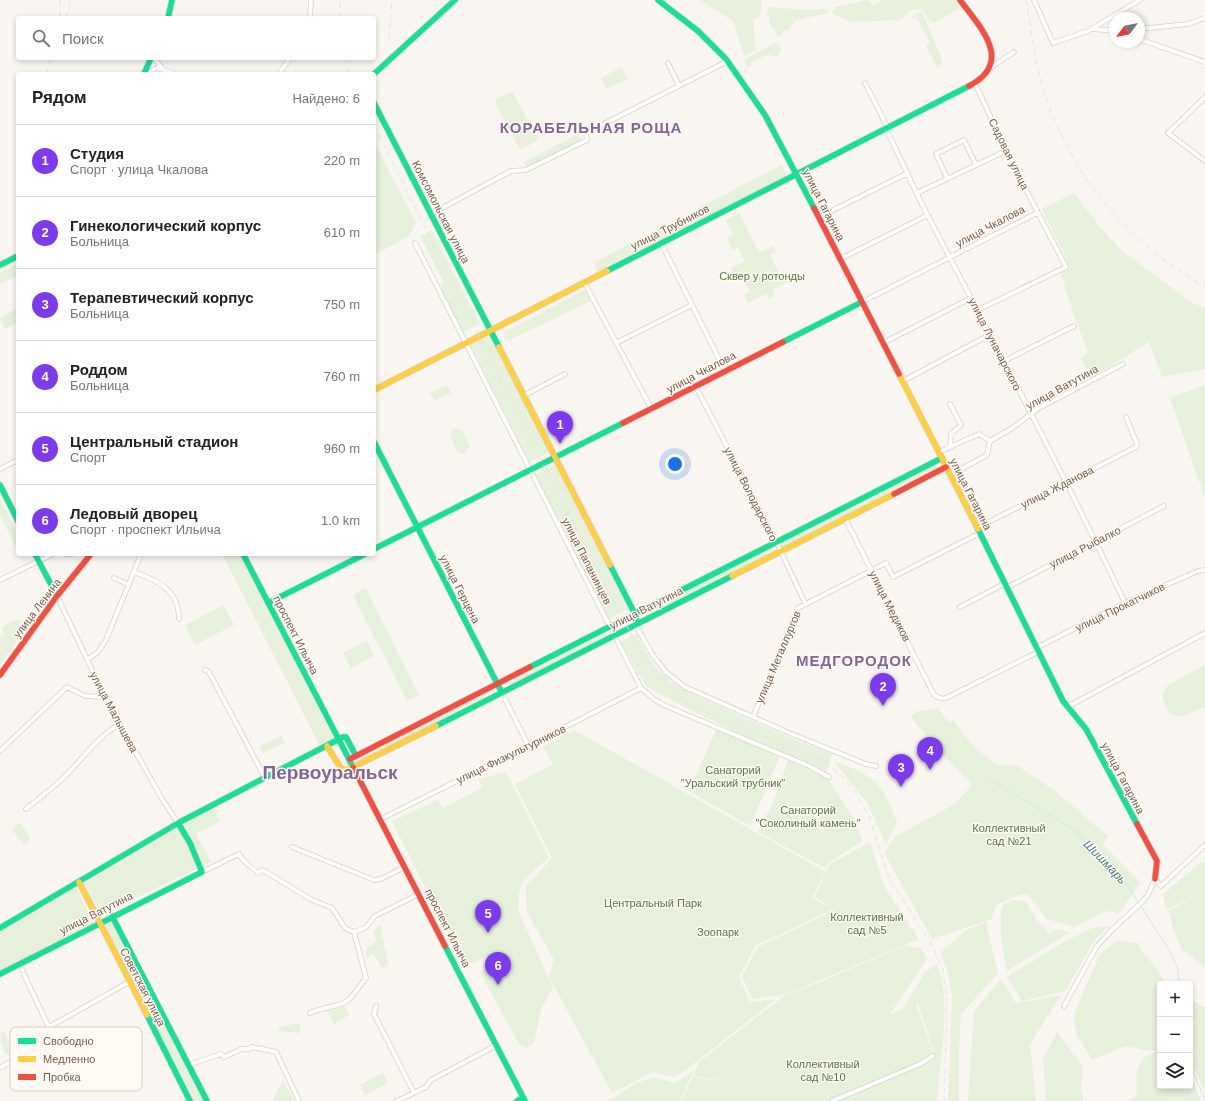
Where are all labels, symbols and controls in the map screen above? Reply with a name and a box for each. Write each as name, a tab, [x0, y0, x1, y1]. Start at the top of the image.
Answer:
north arrow	[1109, 12, 1145, 48]
search box	[16, 16, 376, 60]
icon: search	[30, 27, 52, 49]
text: Поиск	[62, 30, 104, 47]
text: Рядом	[32, 88, 87, 107]
text: Найдено: 6	[292, 91, 360, 106]
street label: Садовая улица	[987, 116, 1032, 192]
district label: КОРАБЕЛЬНАЯ РОЩА	[500, 119, 682, 136]
text: Студия	[70, 145, 124, 162]
text: 1	[41, 153, 49, 168]
text: 220 m	[324, 153, 360, 168]
street label: Комсомольская улица	[410, 159, 472, 266]
text: Спорт · улица Чкалова	[70, 162, 208, 177]
street label: улица Гагарина	[801, 167, 848, 244]
street label: улица Трубников	[629, 202, 711, 252]
street label: улица Чкалова	[954, 202, 1027, 249]
text: Гинекологический корпус	[70, 217, 261, 234]
text: 2	[41, 225, 49, 240]
text: 610 m	[324, 225, 360, 240]
text: Больница	[70, 234, 129, 249]
park label: Сквер у ротонды	[719, 270, 805, 282]
text: Терапевтический корпус	[70, 289, 254, 306]
street label: улица Луначарского	[966, 296, 1024, 392]
text: 3	[41, 297, 49, 312]
text: 750 m	[324, 297, 360, 312]
text: Больница	[70, 306, 129, 321]
street label: улица Чкалова	[665, 348, 738, 395]
text: Роддом	[70, 361, 128, 378]
street label: улица Ватутина	[1024, 362, 1101, 412]
text: 4	[41, 369, 49, 384]
text: 760 m	[324, 369, 360, 384]
text: Больница	[70, 378, 129, 393]
pin: 1	[547, 411, 573, 444]
text: Центральный стадион	[70, 433, 238, 450]
text: 5	[41, 441, 49, 456]
text: 960 m	[324, 441, 360, 456]
street label: улица Володарского	[722, 445, 780, 543]
text: Спорт	[70, 450, 107, 465]
your location	[665, 454, 685, 474]
street label: улица Гагарина	[948, 456, 995, 533]
street label: улица Жданова	[1019, 463, 1096, 511]
text: Ледовый дворец	[70, 505, 197, 522]
text: 6	[41, 513, 49, 528]
text: 1.0 km	[321, 513, 360, 528]
street label: улица Папанинцев	[560, 516, 614, 607]
text: Спорт · проспект Ильича	[70, 522, 221, 537]
street label: улица Рыбалко	[1047, 524, 1123, 570]
street label: улица Герцена	[438, 553, 483, 626]
street label: улица Медиков	[867, 569, 913, 644]
street label: улица Ленина	[11, 575, 64, 640]
street label: улица Прокатчиков	[1073, 580, 1167, 634]
street label: улица Ватутина	[607, 584, 685, 632]
street label: проспект Ильича	[271, 594, 321, 677]
street label: улица Металлургов	[753, 609, 803, 705]
district label: МЕДГОРОДОК	[796, 652, 912, 669]
street label: улица Малышева	[88, 670, 141, 755]
pin: 2	[870, 673, 896, 706]
street label: улица Физкультурников	[454, 722, 568, 786]
pin: 4	[917, 737, 943, 770]
street label: улица Гагарина	[1099, 740, 1147, 817]
pin: 3	[888, 754, 914, 787]
district label: Первоуральск	[263, 762, 398, 783]
park label: Санаторий "Уральский трубник"	[681, 764, 785, 789]
park label: Санаторий "Соколиный камень"	[755, 804, 861, 829]
park label: Коллективный сад №21	[972, 822, 1046, 847]
water label: Шишмарь	[1081, 837, 1129, 887]
street label: проспект Ильича	[423, 887, 473, 970]
street label: улица Ватутина	[57, 889, 135, 937]
park label: Центральный Парк	[604, 897, 702, 909]
pin: 5	[475, 900, 501, 933]
park label: Коллективный сад №5	[830, 911, 904, 936]
park label: Зоопарк	[697, 926, 739, 938]
street label: Советская улица	[118, 946, 168, 1029]
pin: 6	[485, 952, 511, 985]
map controls	[1157, 981, 1193, 1089]
button: +	[1157, 981, 1193, 1017]
button: −	[1157, 1017, 1193, 1053]
legend	[10, 1027, 142, 1091]
text: Свободно	[43, 1035, 94, 1047]
text: Медленно	[43, 1053, 95, 1065]
button: layers	[1157, 1053, 1193, 1089]
park label: Коллективный сад №10	[786, 1058, 860, 1083]
text: Пробка	[43, 1071, 81, 1083]

